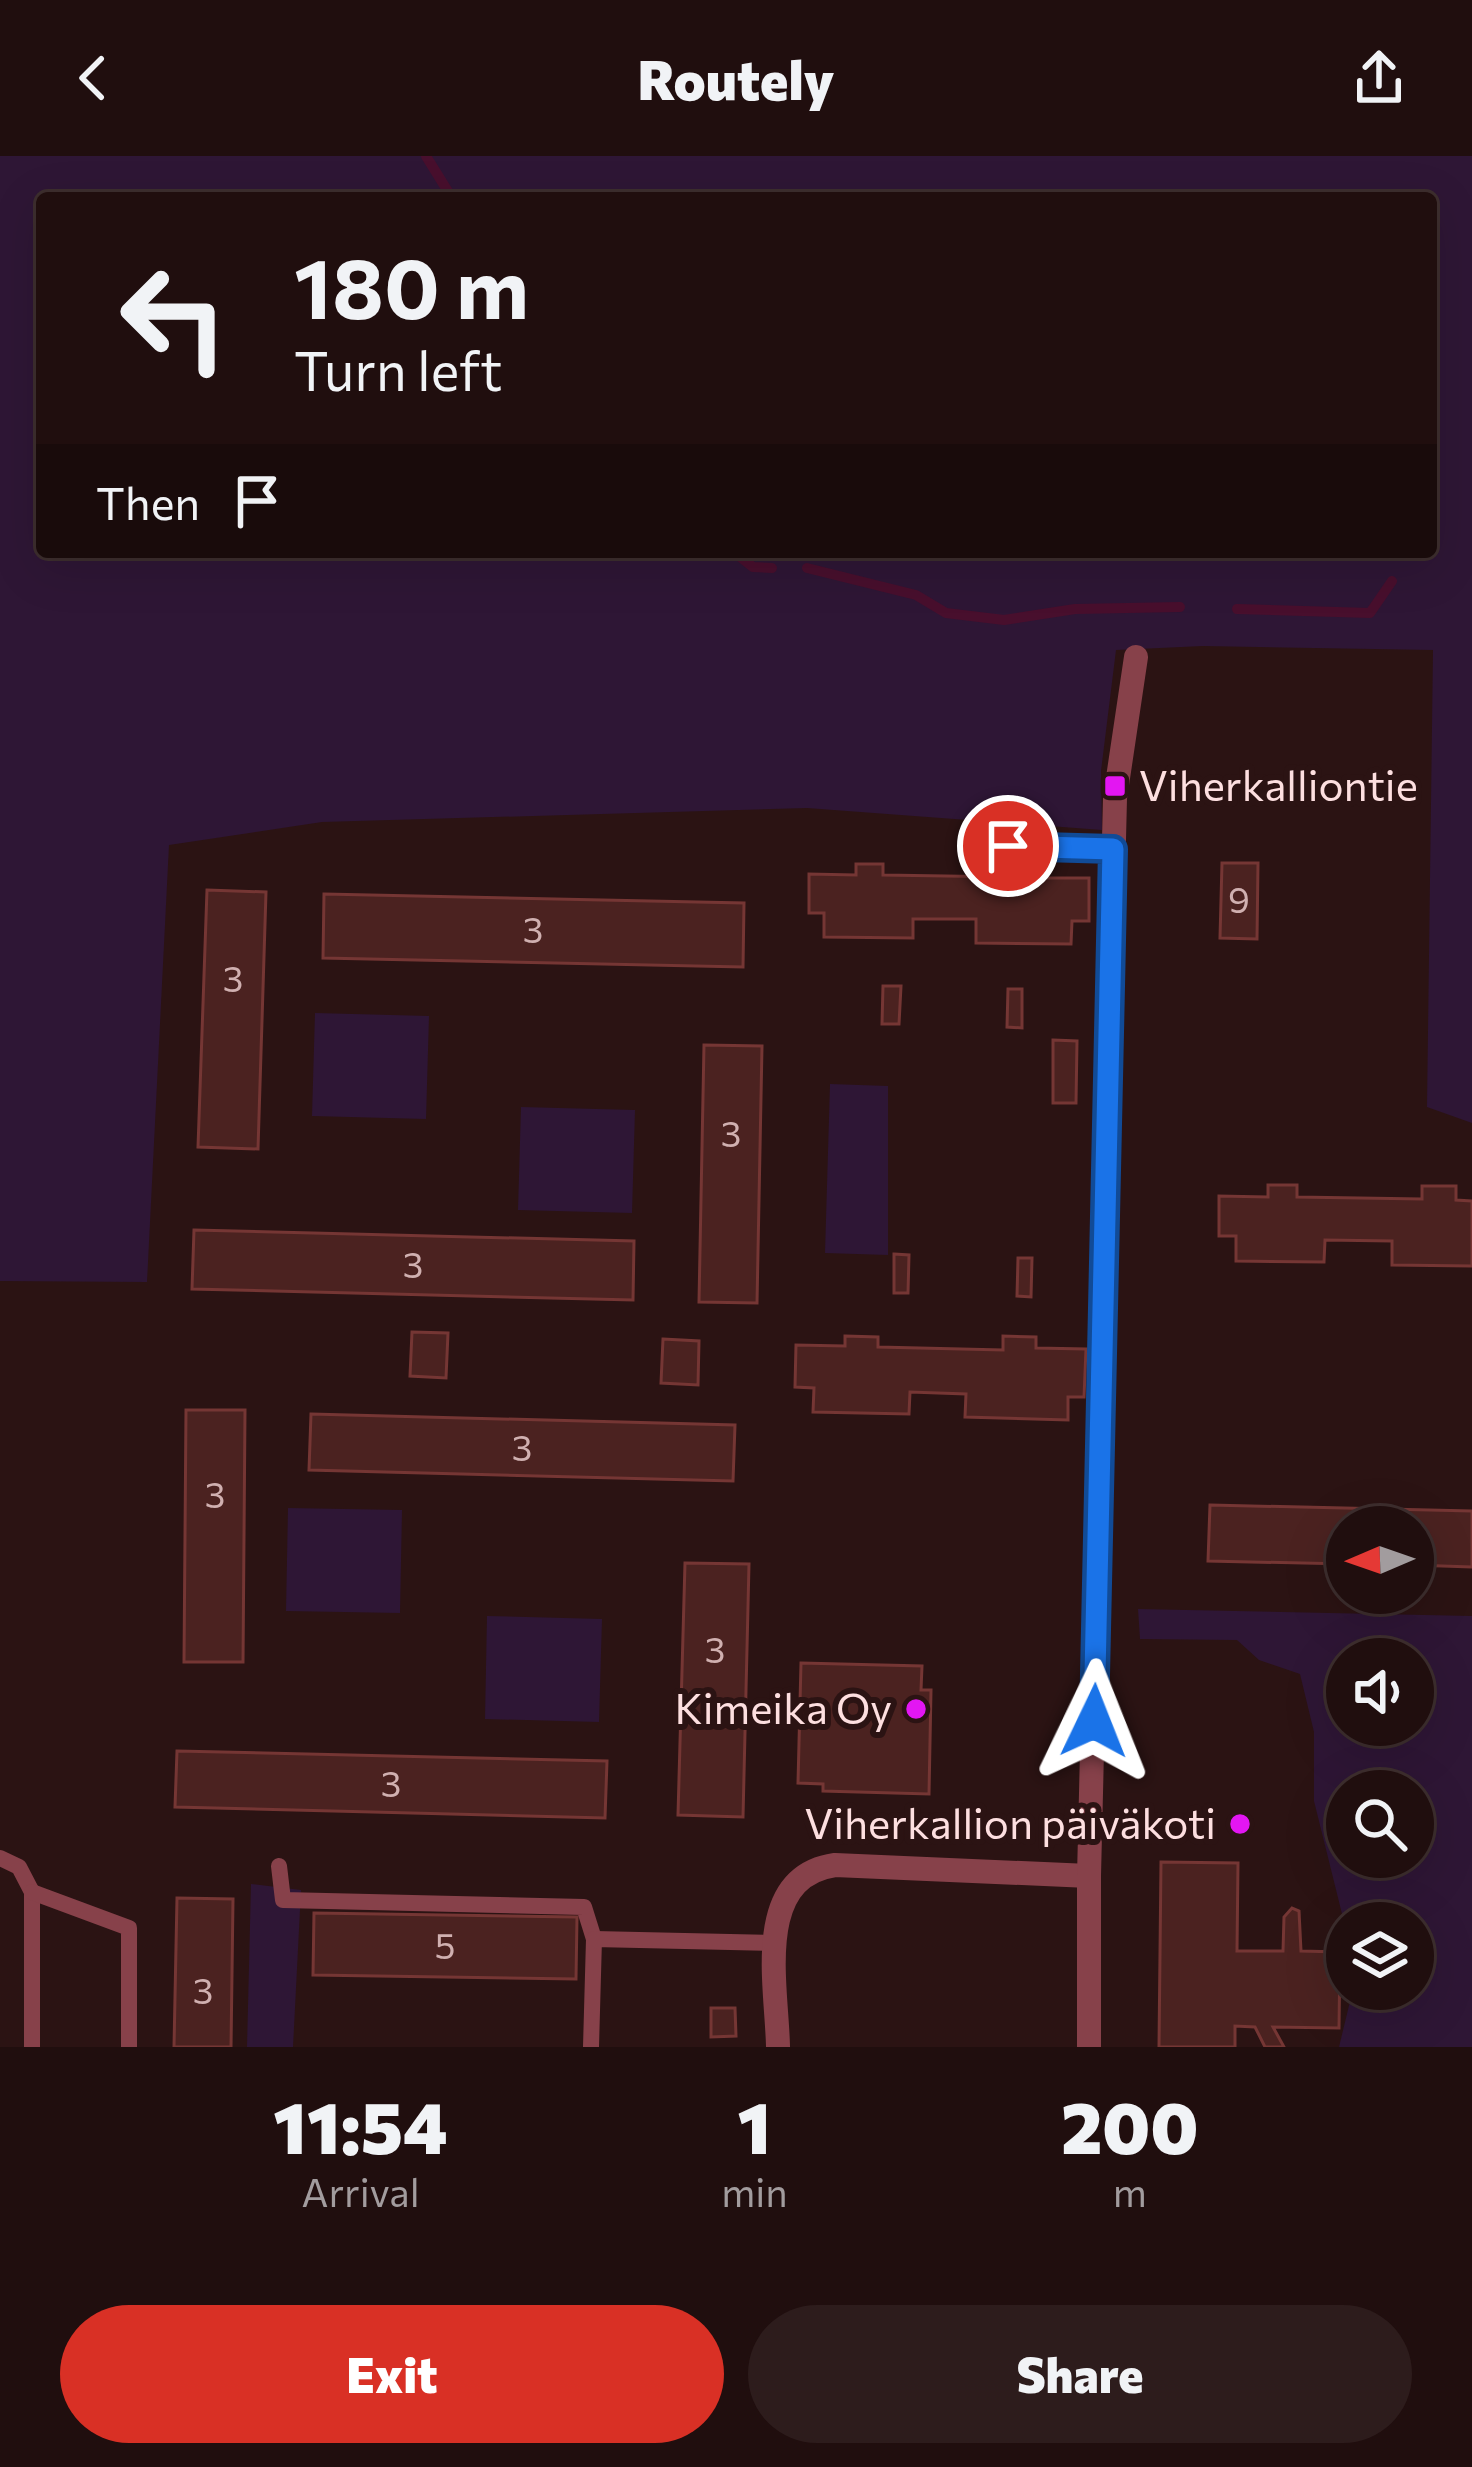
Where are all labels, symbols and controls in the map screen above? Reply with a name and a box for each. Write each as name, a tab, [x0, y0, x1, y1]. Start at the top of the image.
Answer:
icon: back	[60, 45, 126, 111]
text: Routely	[638, 45, 834, 111]
icon: share	[1346, 45, 1412, 111]
text: 180 m	[294, 234, 529, 336]
icon: left	[96, 240, 252, 396]
text: Turn left	[294, 336, 502, 402]
icon: arrive	[224, 468, 290, 534]
text: Then	[96, 474, 200, 529]
place label: Viherkalliontie	[1139, 758, 1418, 810]
marker: Viherkalliontie	[1102, 773, 1128, 799]
pin	[957, 795, 1059, 897]
icon: arrive	[975, 813, 1041, 879]
house number: 9	[1228, 876, 1250, 920]
house number: 3	[523, 906, 543, 950]
house number: 3	[223, 955, 243, 999]
house number: 3	[721, 1110, 741, 1154]
house number: 3	[403, 1241, 423, 1285]
house number: 3	[512, 1424, 532, 1468]
house number: 3	[205, 1471, 225, 1515]
north arrow	[1326, 1506, 1434, 1614]
map controls	[1326, 1506, 1434, 2010]
house number: 3	[705, 1626, 725, 1670]
button: sound	[1326, 1638, 1434, 1746]
position arrow	[1031, 1658, 1157, 1784]
place label: Kimeika Oy	[675, 1681, 892, 1733]
marker: Kimeika Oy	[903, 1696, 929, 1722]
house number: 3	[381, 1760, 401, 1804]
button: search	[1326, 1770, 1434, 1878]
place label: Viherkallion päiväkoti	[804, 1796, 1216, 1848]
marker: Viherkallion päiväkoti	[1227, 1811, 1253, 1837]
button: layers	[1326, 1902, 1434, 2010]
house number: 5	[435, 1922, 455, 1966]
house number: 3	[193, 1967, 213, 2011]
text: 11:54	[273, 2081, 448, 2169]
text: 1	[738, 2081, 771, 2169]
text: 200	[1061, 2081, 1199, 2169]
text: Arrival	[302, 2167, 420, 2215]
text: min	[721, 2167, 788, 2215]
text: m	[1113, 2167, 1147, 2215]
button: Exit	[60, 2305, 724, 2443]
button: Share	[748, 2305, 1412, 2443]

